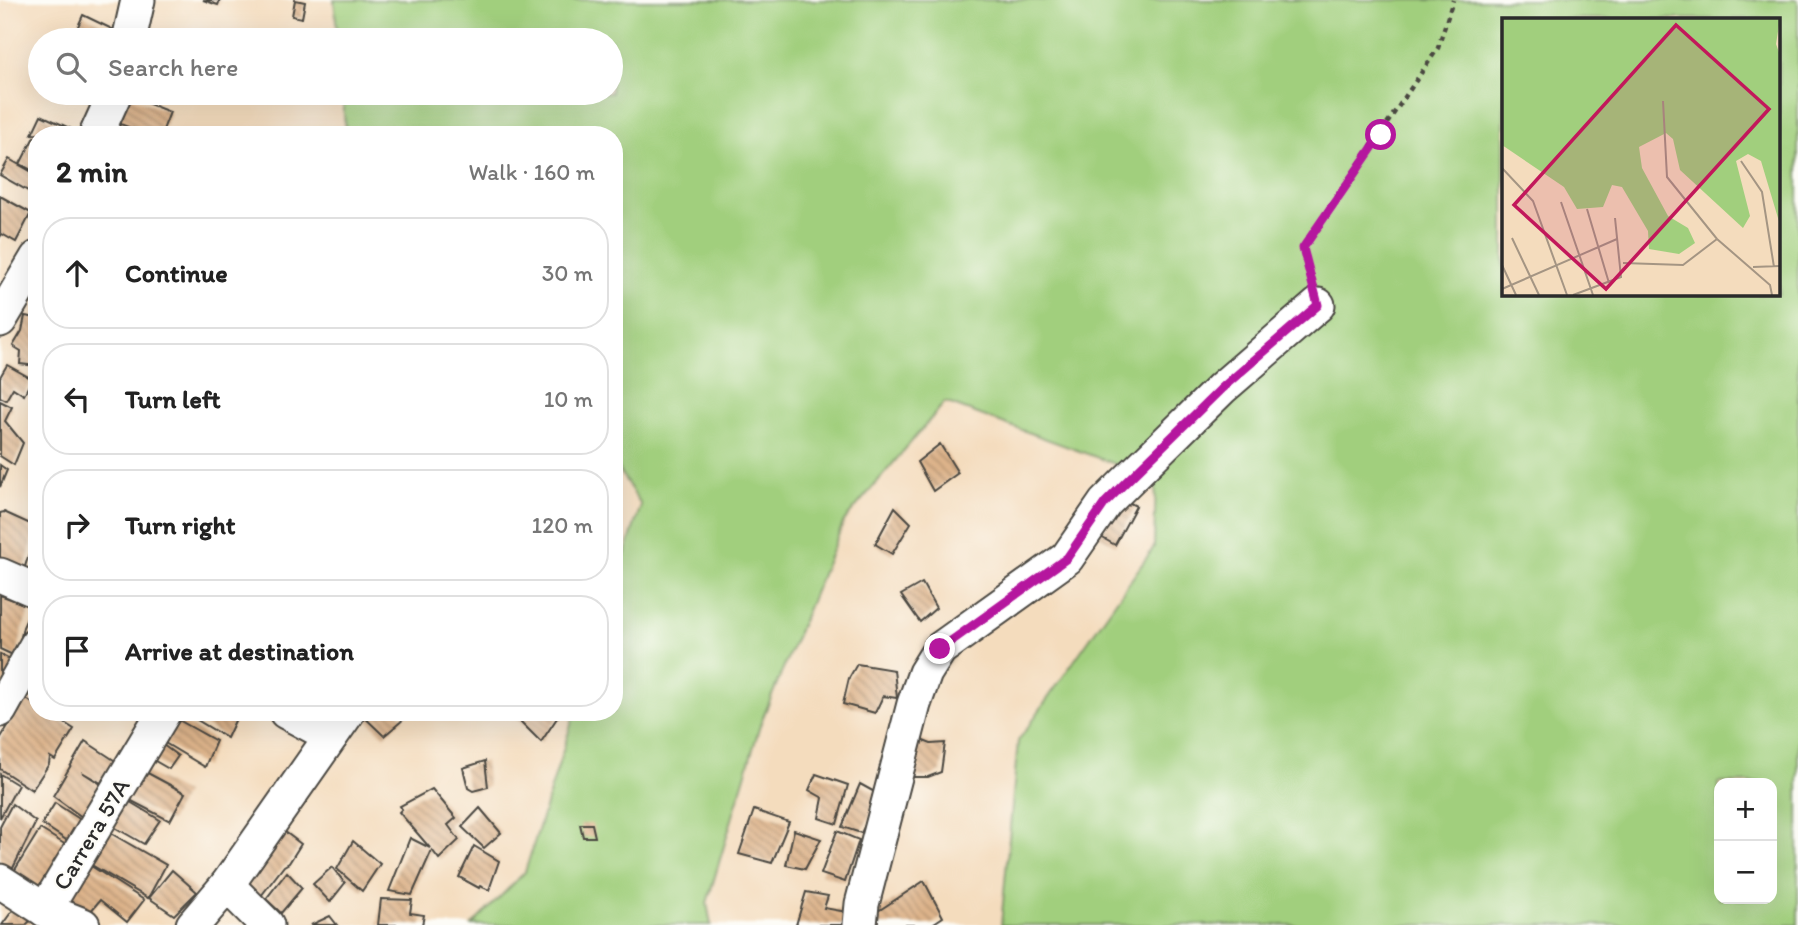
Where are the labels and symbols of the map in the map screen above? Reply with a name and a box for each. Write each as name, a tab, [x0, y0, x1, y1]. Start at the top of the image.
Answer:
inset map	[1502, 18, 1780, 296]
route start	[1365, 119, 1396, 150]
route end	[924, 633, 955, 664]
street label: Carrera 57A	[46, 773, 136, 895]

